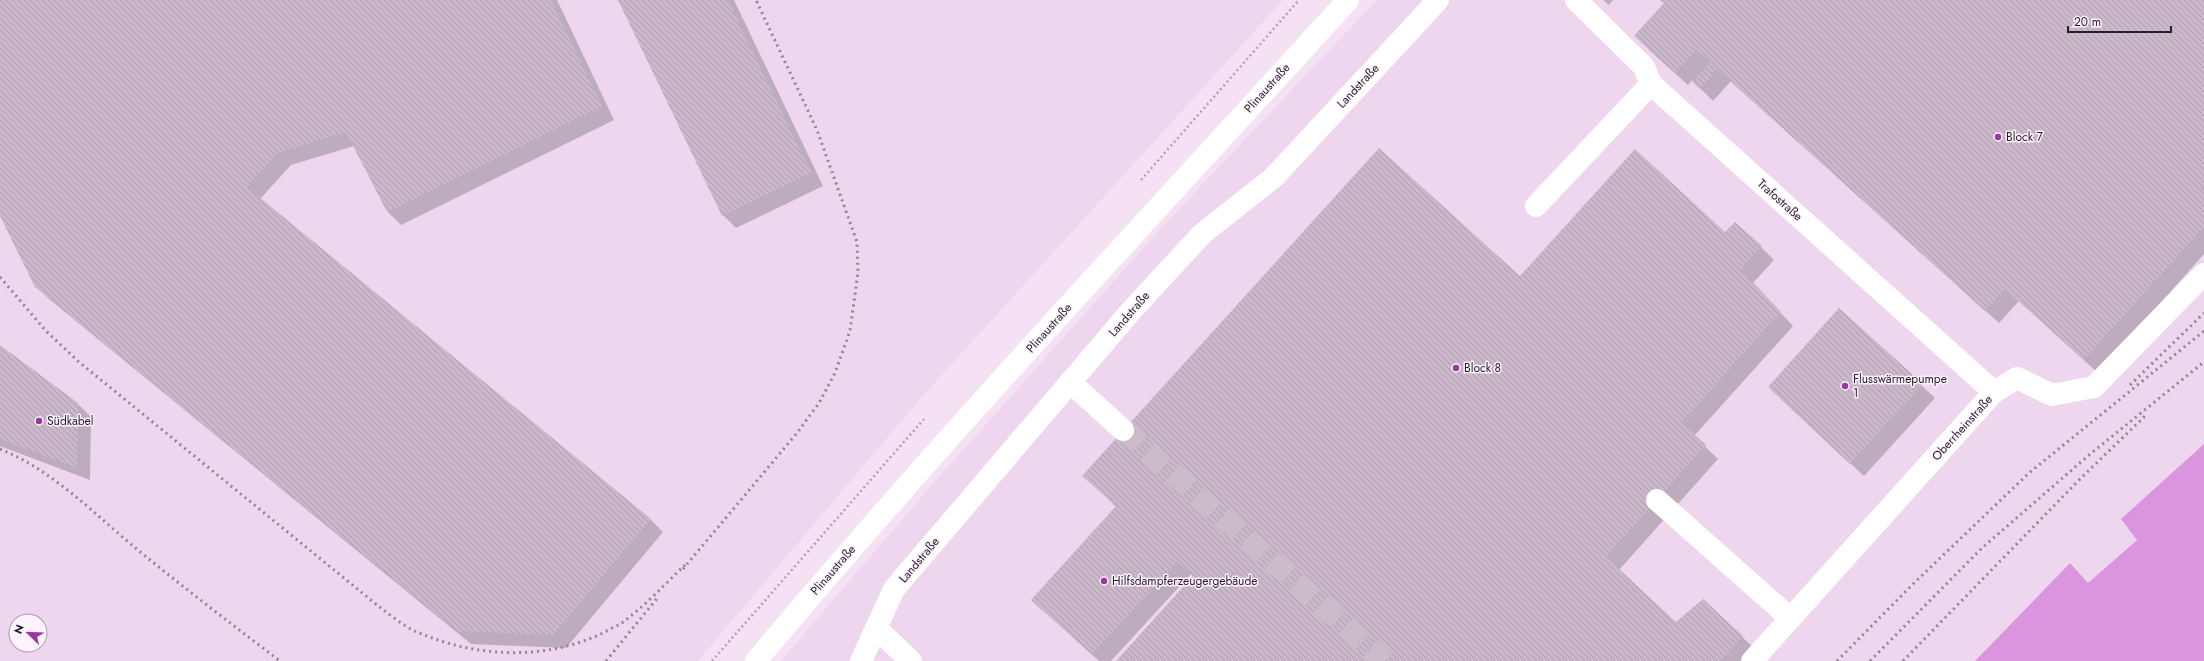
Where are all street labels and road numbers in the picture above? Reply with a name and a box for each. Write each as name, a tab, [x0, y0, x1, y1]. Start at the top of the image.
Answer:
street label: Plinaustraße	[1240, 59, 1294, 117]
street label: Landstraße	[1333, 60, 1383, 112]
street label: Trafostraße	[1754, 175, 1806, 225]
street label: Landstraße	[1104, 287, 1154, 341]
street label: Plinaustraße	[1022, 299, 1076, 357]
street label: Oberrheinstraße	[1927, 391, 1997, 465]
street label: Landstraße	[894, 533, 944, 587]
street label: Plinaustraße	[806, 541, 860, 599]

